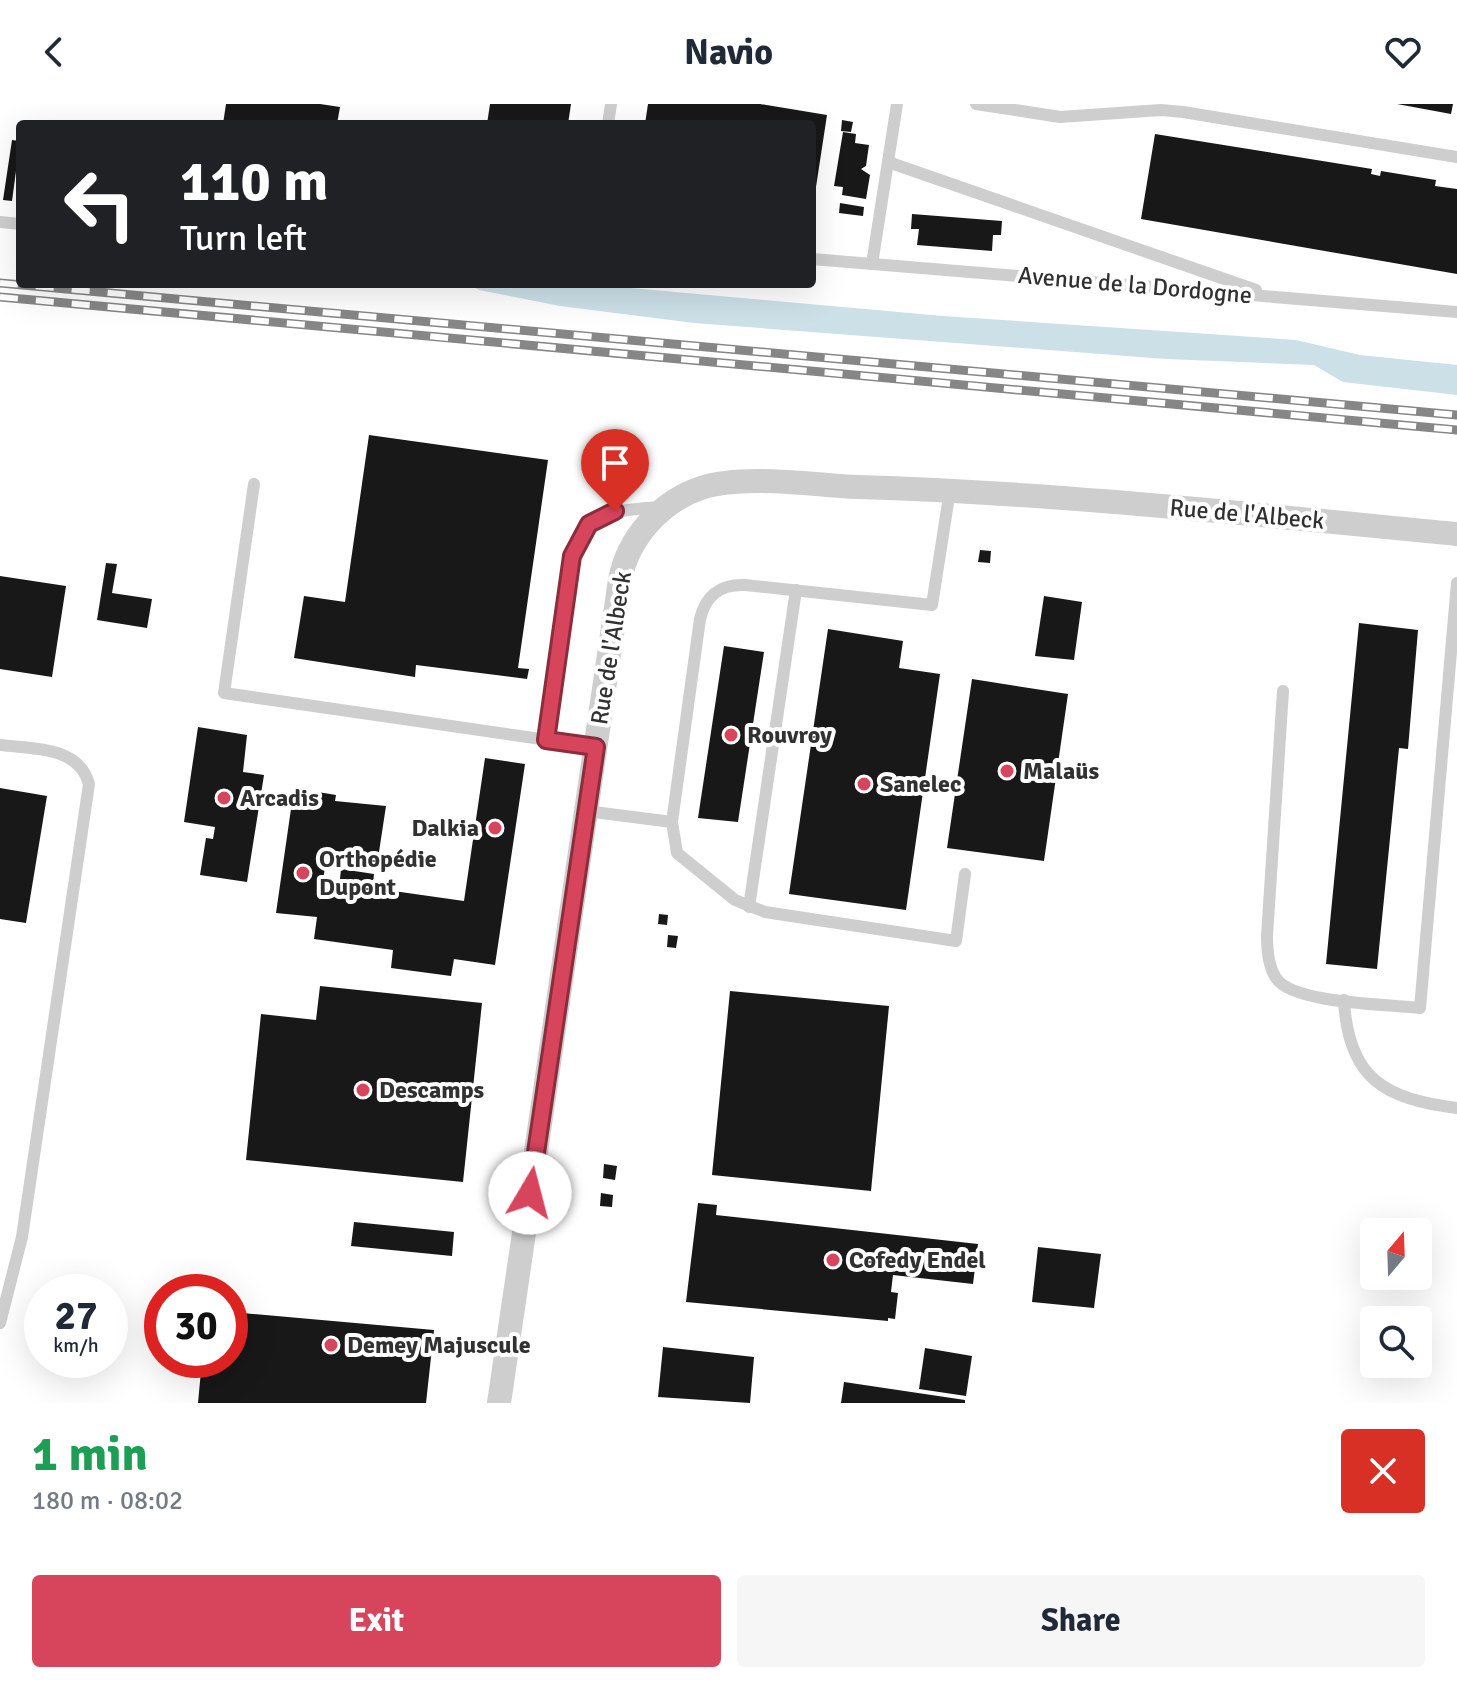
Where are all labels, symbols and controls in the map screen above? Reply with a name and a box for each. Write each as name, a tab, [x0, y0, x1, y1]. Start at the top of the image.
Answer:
icon: back	[32, 30, 76, 74]
text: Navio	[684, 30, 773, 75]
icon: heart	[1381, 30, 1425, 74]
text: 110 m	[180, 147, 328, 216]
icon: left	[48, 152, 152, 256]
text: Turn left	[180, 216, 307, 261]
street label: Avenue de la Dordogne	[1017, 260, 1253, 310]
pin	[581, 429, 649, 511]
icon: arrive	[593, 441, 637, 485]
street label: Rue de l'Albeck	[1168, 492, 1326, 536]
street label: Rue de l'Albeck	[584, 569, 638, 727]
place label: Rouvroy	[747, 720, 832, 750]
marker: Rouvroy	[722, 726, 740, 744]
place label: Malaüs	[1023, 756, 1099, 786]
marker: Malaüs	[998, 762, 1016, 780]
place label: Sanelec	[880, 769, 961, 799]
marker: Sanelec	[855, 775, 873, 793]
place label: Arcadis	[240, 783, 319, 813]
marker: Arcadis	[215, 789, 233, 807]
place label: Dalkia	[412, 813, 479, 843]
marker: Dalkia	[486, 819, 504, 837]
place label: Orthopédie Dupont	[319, 844, 437, 902]
marker: Orthopédie Dupont	[294, 864, 312, 882]
place label: Descamps	[379, 1075, 485, 1105]
marker: Descamps	[354, 1081, 372, 1099]
position arrow	[488, 1151, 572, 1235]
north arrow	[1360, 1218, 1432, 1290]
map controls	[1360, 1218, 1432, 1378]
place label: Cofedy Endel	[849, 1245, 986, 1275]
marker: Cofedy Endel	[824, 1251, 842, 1269]
speed limit sign: 30	[144, 1274, 248, 1378]
text: 27	[54, 1291, 98, 1341]
button: search	[1360, 1306, 1432, 1378]
place label: Demey Majuscule	[347, 1330, 531, 1360]
text: km/h	[53, 1333, 99, 1358]
marker: Demey Majuscule	[322, 1336, 340, 1354]
text: 1 min	[32, 1425, 148, 1484]
button: close	[1341, 1429, 1425, 1513]
text: 180 m · 08:02	[32, 1485, 183, 1517]
button: Exit	[32, 1575, 721, 1667]
button: Share	[737, 1575, 1425, 1667]

